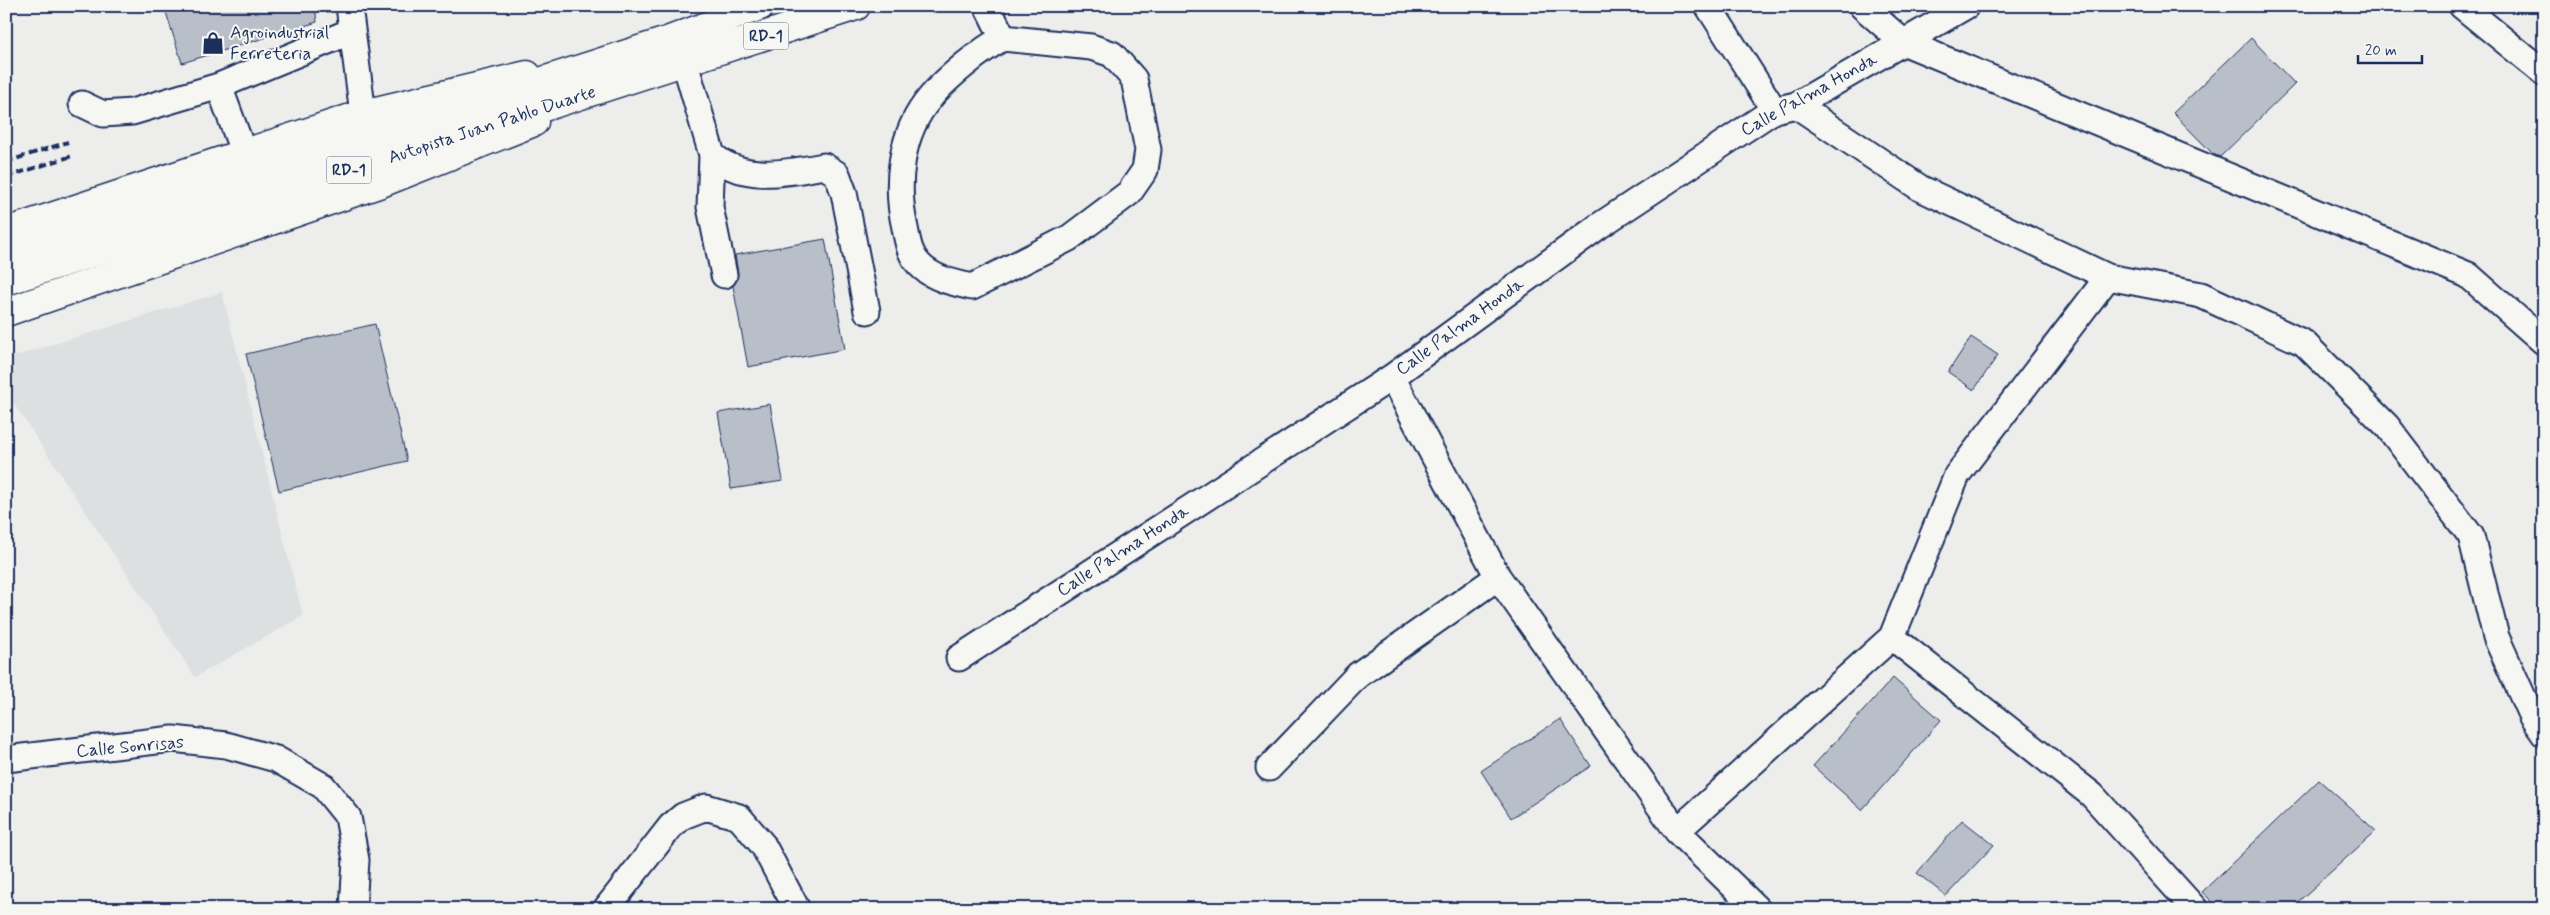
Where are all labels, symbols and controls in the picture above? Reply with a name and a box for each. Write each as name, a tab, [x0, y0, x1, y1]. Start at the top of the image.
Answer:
place label: Agroindustrial Ferreteria	[230, 21, 329, 66]
road number: RD-1	[744, 22, 788, 50]
shop icon: Agroindustrial Ferreteria	[200, 30, 226, 56]
scale bar	[2358, 32, 2421, 64]
text: 20 m	[2365, 41, 2397, 61]
street label: Calle Palma Honda	[1736, 47, 1882, 142]
street label: Autopista Juan Pablo Duarte	[385, 80, 599, 170]
road number: RD-1	[326, 156, 372, 184]
street label: Calle Palma Honda	[1391, 272, 1529, 382]
street label: Calle Palma Honda	[1053, 499, 1194, 603]
street label: Calle Sonrisas	[75, 730, 185, 764]

